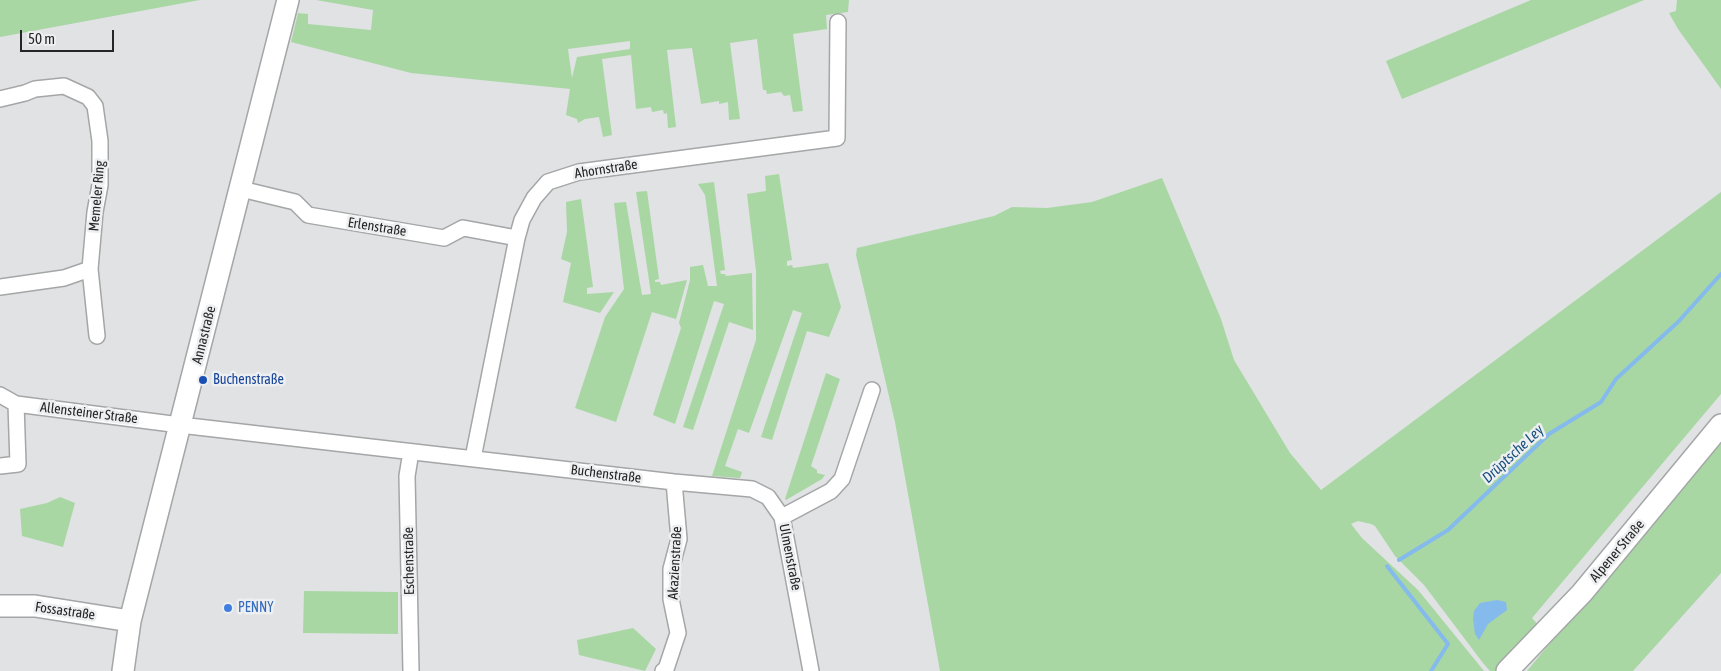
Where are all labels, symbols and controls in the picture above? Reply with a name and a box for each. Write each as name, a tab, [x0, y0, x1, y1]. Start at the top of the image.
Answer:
scale bar	[22, 20, 116, 52]
text: 50 m	[28, 30, 55, 47]
street label: Ahornstraße	[573, 156, 639, 182]
street label: Memeler Ring	[86, 160, 108, 232]
street label: Erlenstraße	[347, 214, 407, 240]
street label: Annastraße	[189, 304, 219, 366]
place label: Buchenstraße	[213, 372, 284, 388]
marker: Buchenstraße	[197, 374, 209, 386]
street label: Allensteiner Straße	[39, 399, 139, 427]
water label: Drüptsche Ley	[1479, 421, 1547, 487]
street label: Buchenstraße	[570, 461, 642, 487]
street label: Alpener Straße	[1586, 517, 1648, 585]
street label: Ulmenstraße	[775, 522, 805, 592]
street label: Akazienstraße	[665, 526, 685, 600]
street label: Eschenstraße	[400, 527, 418, 595]
street label: Fossastraße	[34, 598, 96, 624]
place label: PENNY	[238, 600, 274, 616]
marker: PENNY	[222, 602, 234, 614]

